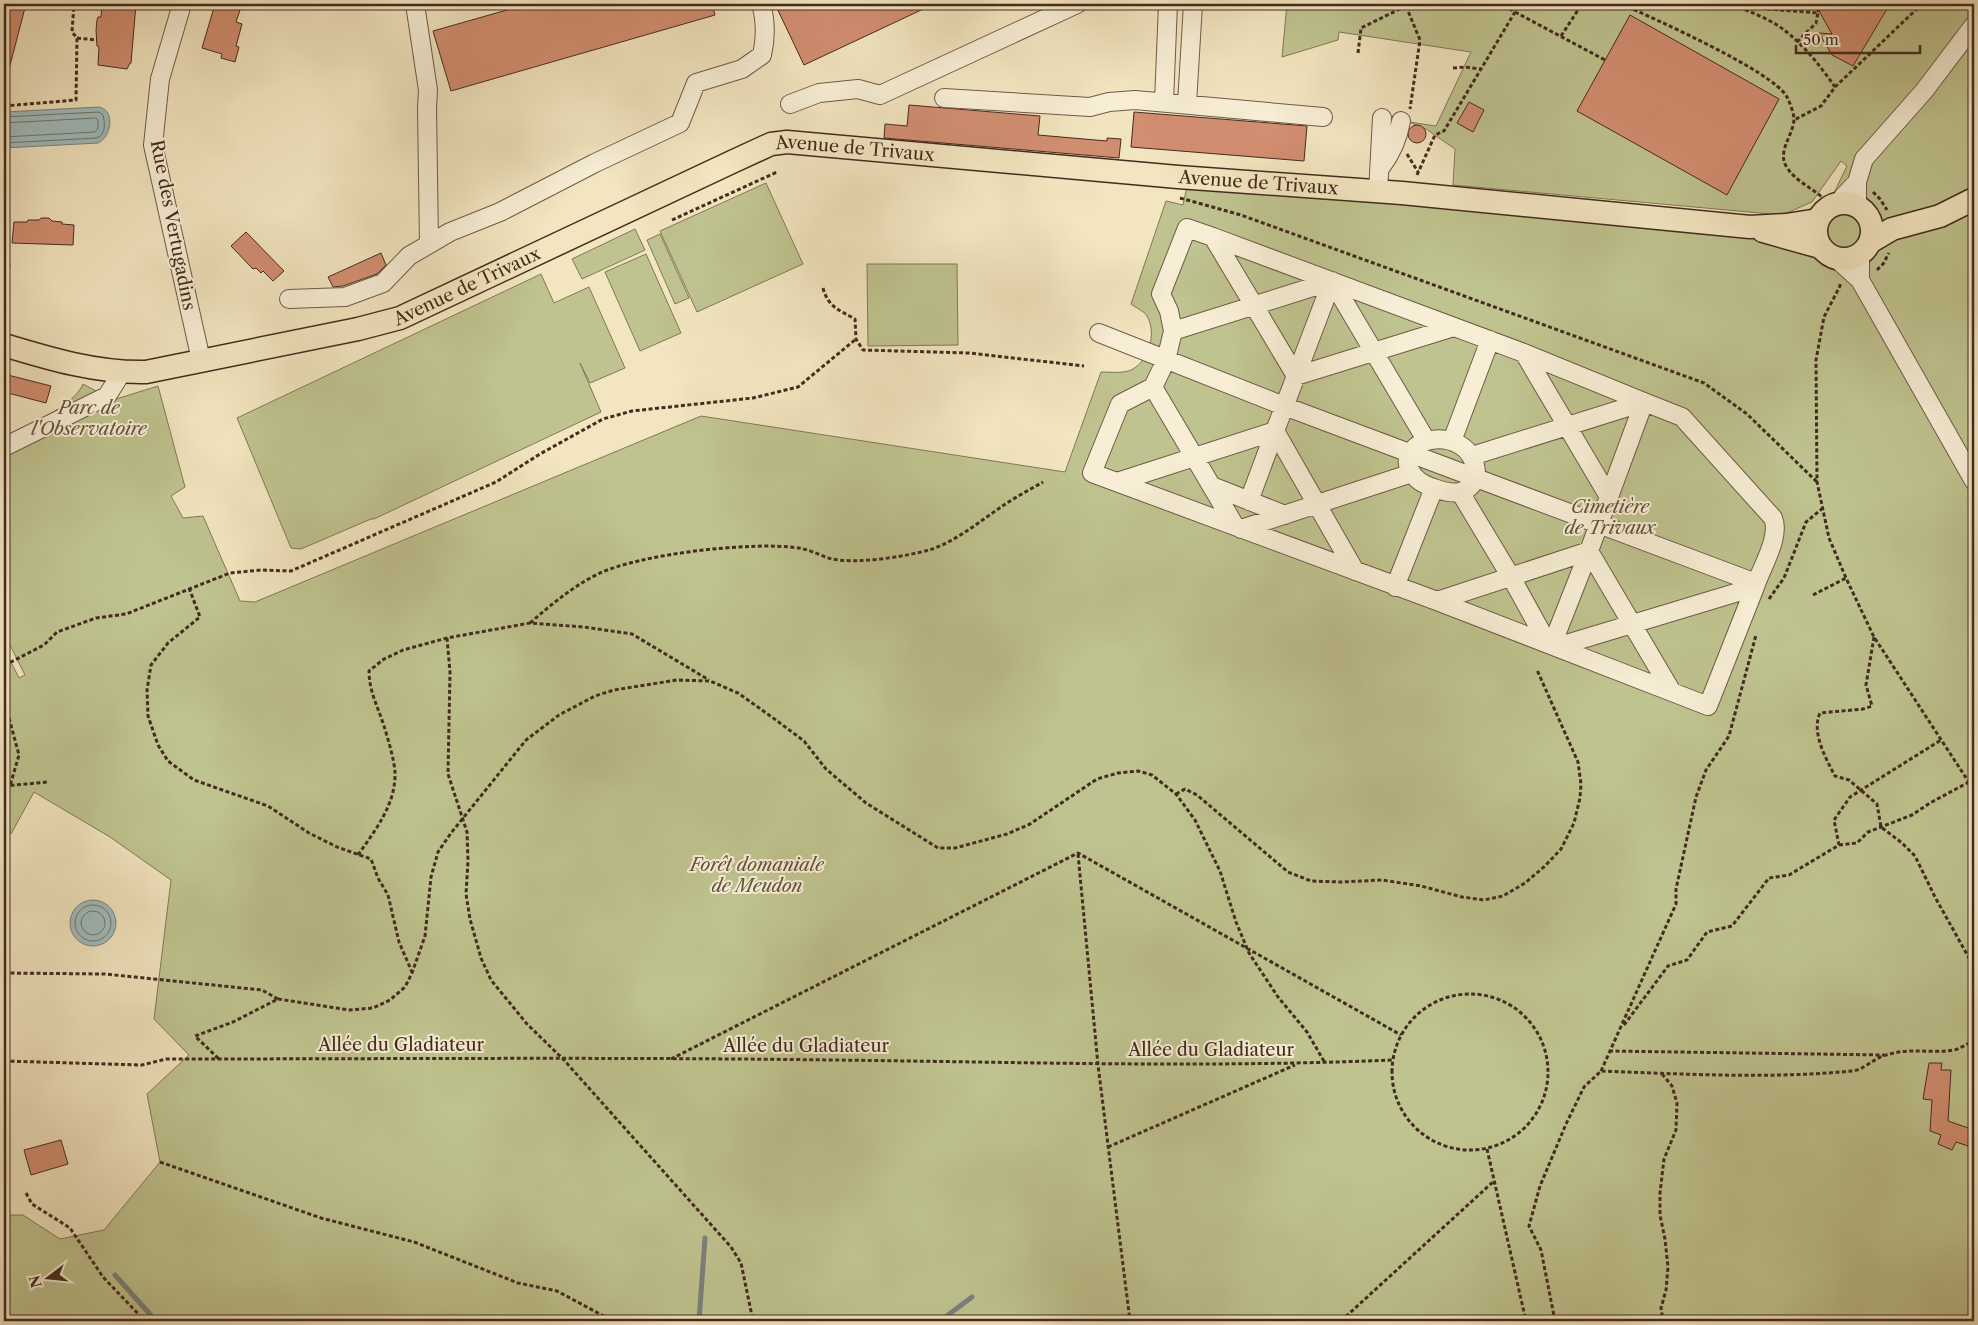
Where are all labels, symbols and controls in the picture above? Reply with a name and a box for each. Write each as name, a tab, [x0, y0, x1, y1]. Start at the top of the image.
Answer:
scale bar	[1796, 22, 1919, 54]
text: 50 m	[1803, 30, 1839, 49]
street label: Avenue de Trivaux	[773, 131, 936, 166]
street label: Rue des Vertugadins	[146, 138, 200, 312]
street label: Avenue de Trivaux	[1177, 166, 1339, 199]
street label: Avenue de Trivaux	[389, 242, 545, 331]
park label: Parc de l'Observatoire	[31, 397, 148, 440]
park label: Cimetière de Trivaux	[1565, 496, 1657, 539]
park label: Forêt domaniale de Meudon	[688, 854, 825, 897]
street label: Allée du Gladiateur	[317, 1034, 485, 1056]
street label: Allée du Gladiateur	[722, 1035, 890, 1057]
street label: Allée du Gladiateur	[1127, 1039, 1295, 1061]
north arrow	[22, 1252, 72, 1302]
text: N	[25, 1273, 46, 1290]

